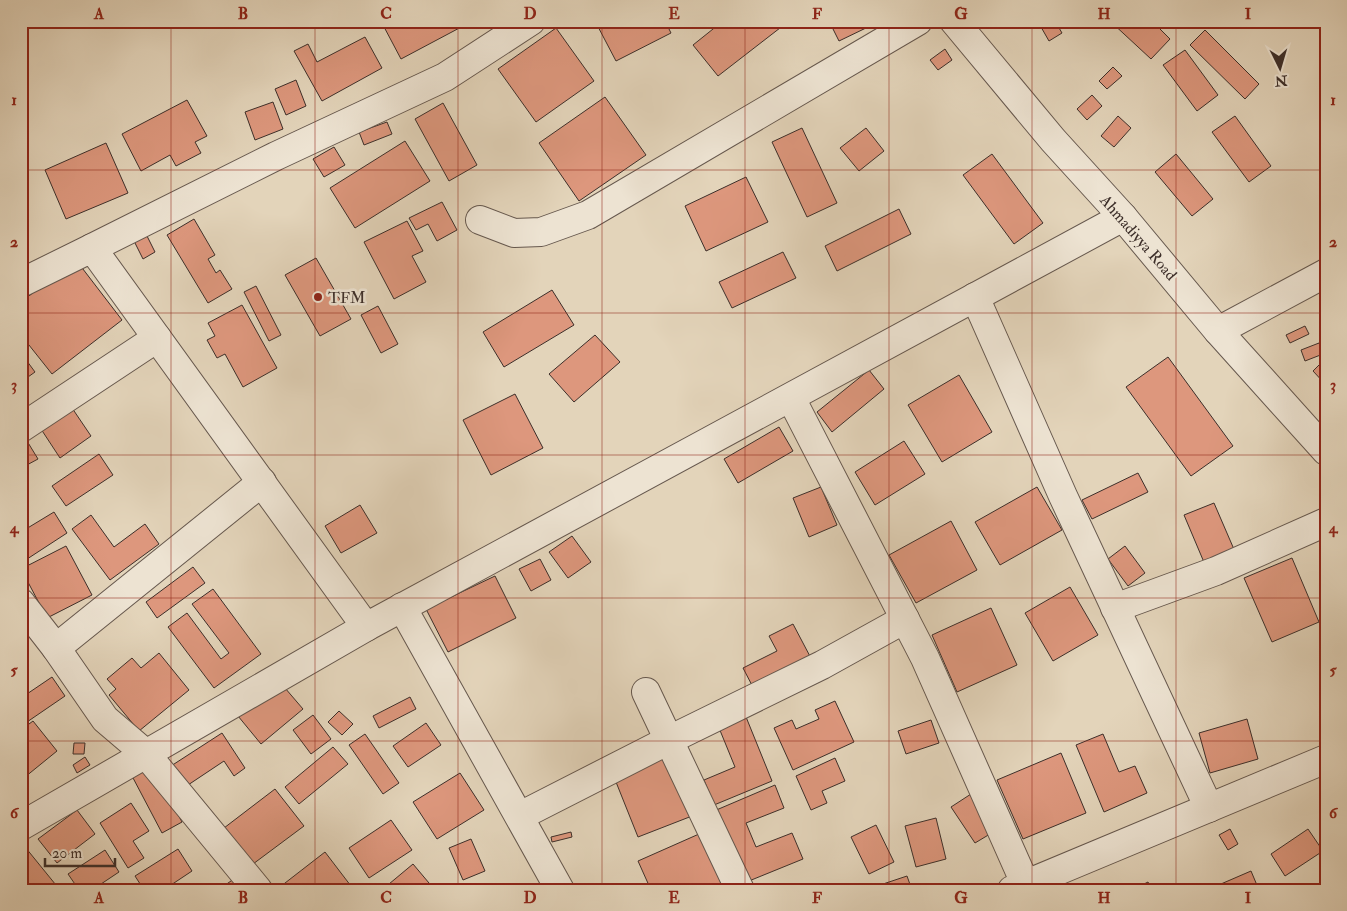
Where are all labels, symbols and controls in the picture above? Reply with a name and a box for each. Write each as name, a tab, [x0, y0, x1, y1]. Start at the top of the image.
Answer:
text: A	[93, 4, 105, 24]
text: B	[238, 4, 248, 24]
text: C	[380, 4, 392, 24]
text: D	[523, 4, 537, 24]
text: E	[668, 4, 680, 24]
text: F	[812, 4, 822, 24]
text: G	[954, 4, 968, 24]
text: H	[1097, 4, 1111, 24]
text: I	[1245, 4, 1252, 24]
north arrow	[1254, 42, 1304, 92]
text: N	[1274, 71, 1289, 90]
text: 1	[11, 90, 17, 110]
text: 1	[1330, 90, 1336, 110]
street label: Ahmadiyya Road	[1095, 190, 1181, 285]
text: 2	[10, 232, 18, 252]
text: 2	[1329, 232, 1337, 252]
place label: TFM	[328, 288, 365, 308]
marker: TFM	[312, 291, 324, 303]
text: 3	[11, 375, 17, 395]
text: 3	[1330, 375, 1336, 395]
text: 4	[9, 518, 20, 538]
text: 4	[1328, 518, 1339, 538]
text: 5	[10, 660, 18, 680]
text: 5	[1329, 660, 1337, 680]
text: 6	[10, 803, 20, 823]
text: 6	[1329, 803, 1339, 823]
scale bar	[45, 836, 115, 868]
text: 20 m	[52, 844, 82, 863]
text: A	[93, 888, 105, 908]
text: B	[238, 888, 248, 908]
text: C	[380, 888, 392, 908]
text: D	[523, 888, 537, 908]
text: E	[668, 888, 680, 908]
text: F	[812, 888, 822, 908]
text: G	[954, 888, 968, 908]
text: H	[1097, 888, 1111, 908]
text: I	[1245, 888, 1252, 908]

